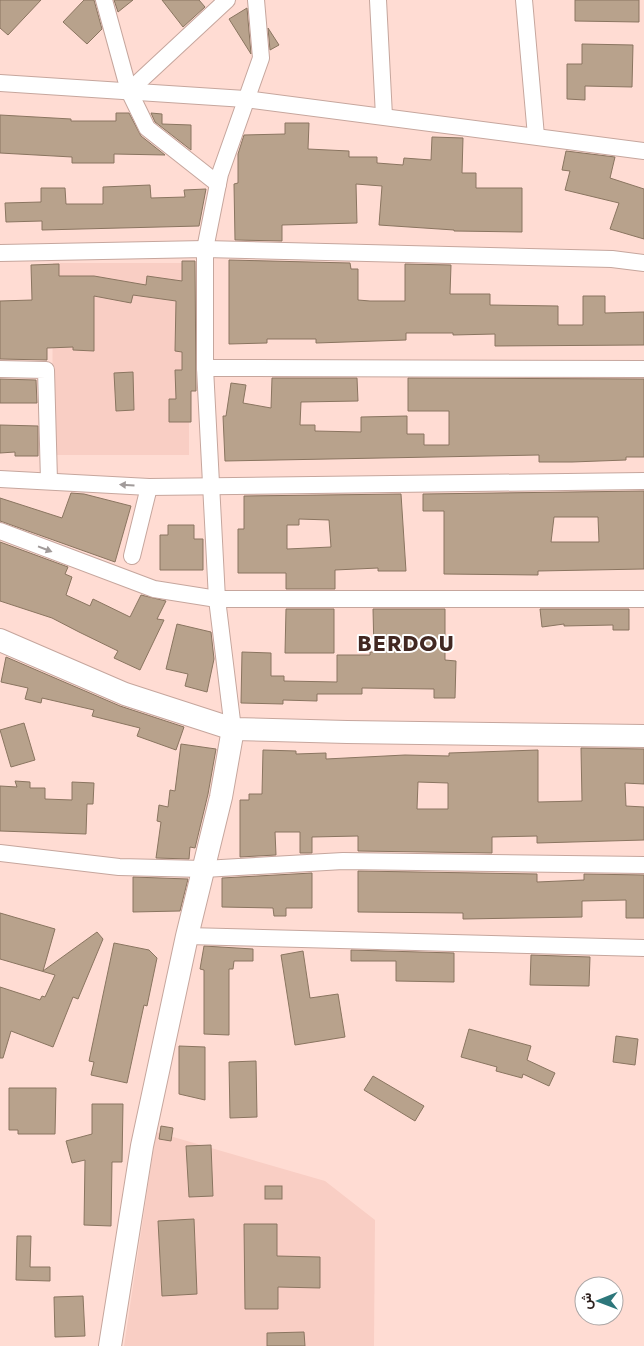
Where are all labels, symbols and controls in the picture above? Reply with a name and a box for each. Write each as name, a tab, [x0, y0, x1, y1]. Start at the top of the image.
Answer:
one-way arrow	[119, 481, 135, 489]
one-way arrow	[38, 545, 53, 553]
district label: BERDOU	[357, 627, 455, 659]
north arrow	[574, 1276, 624, 1326]
text: ش	[576, 1292, 596, 1310]

